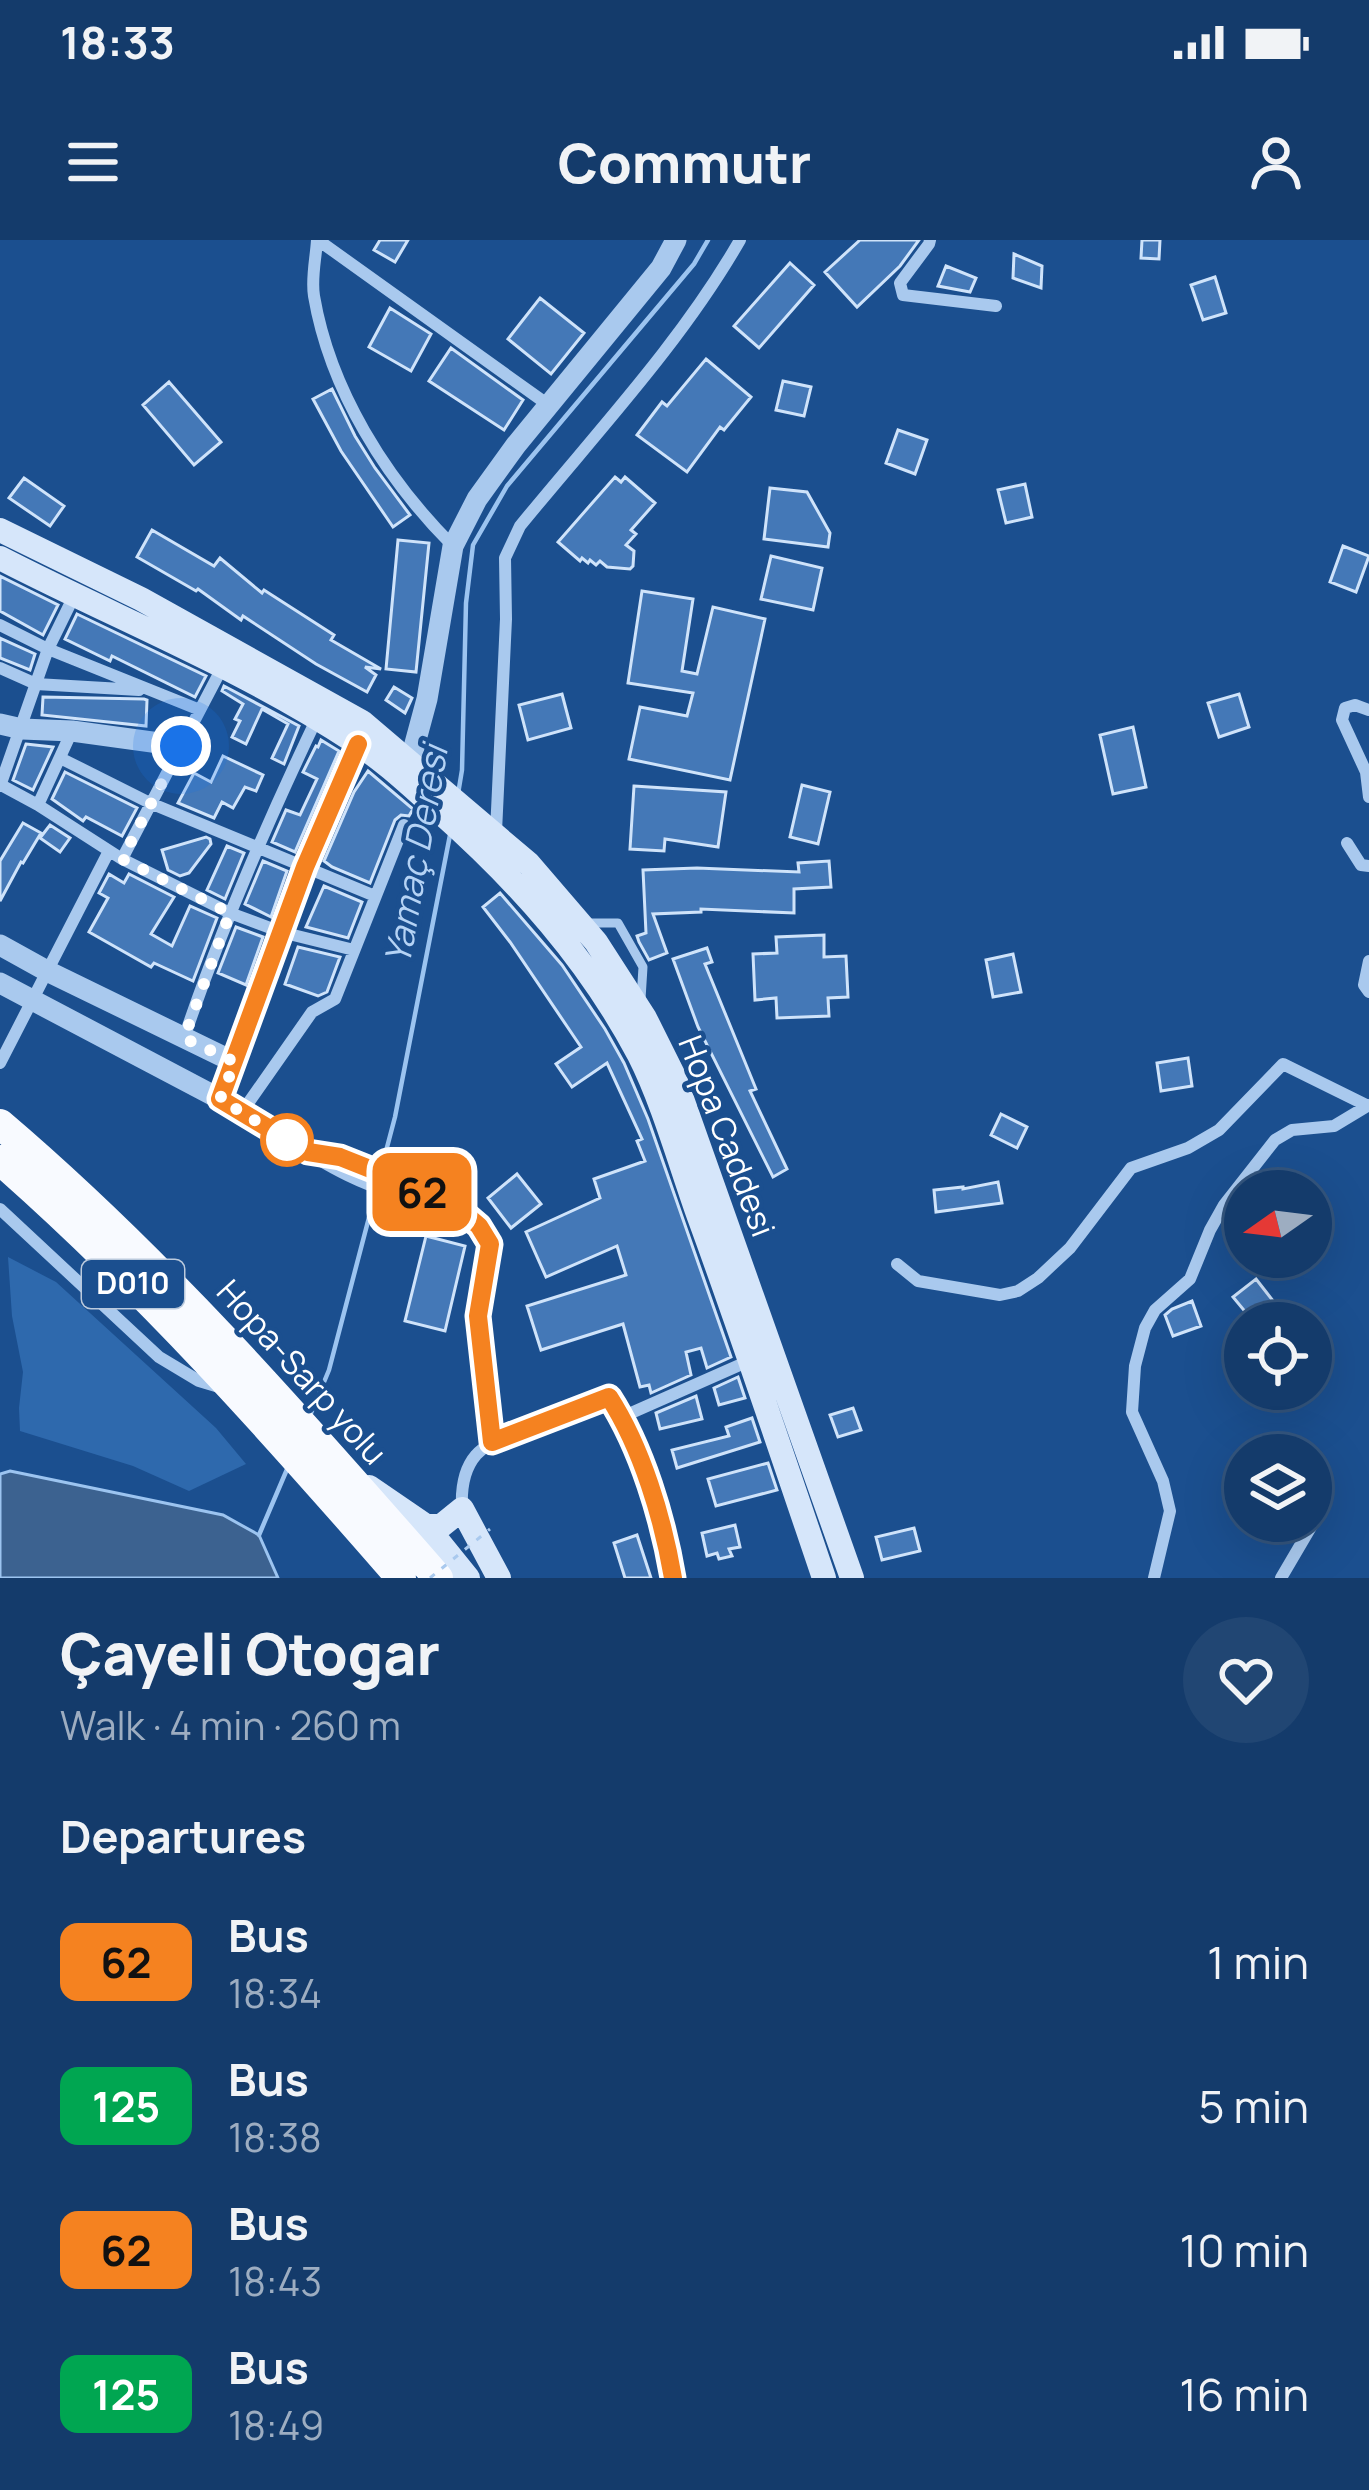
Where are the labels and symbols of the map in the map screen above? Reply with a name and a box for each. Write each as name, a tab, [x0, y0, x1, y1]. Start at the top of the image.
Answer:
your location	[151, 716, 211, 776]
water label: Yamaç Deresi	[372, 737, 460, 968]
street label: Hopa Caddesi	[668, 1029, 786, 1243]
unlabelled marker	[262, 1115, 312, 1165]
line badge: 62	[368, 1153, 476, 1231]
north arrow	[1224, 1170, 1332, 1278]
road number: D010	[82, 1260, 184, 1308]
street label: Hopa-Sarp yolu	[207, 1270, 397, 1474]

